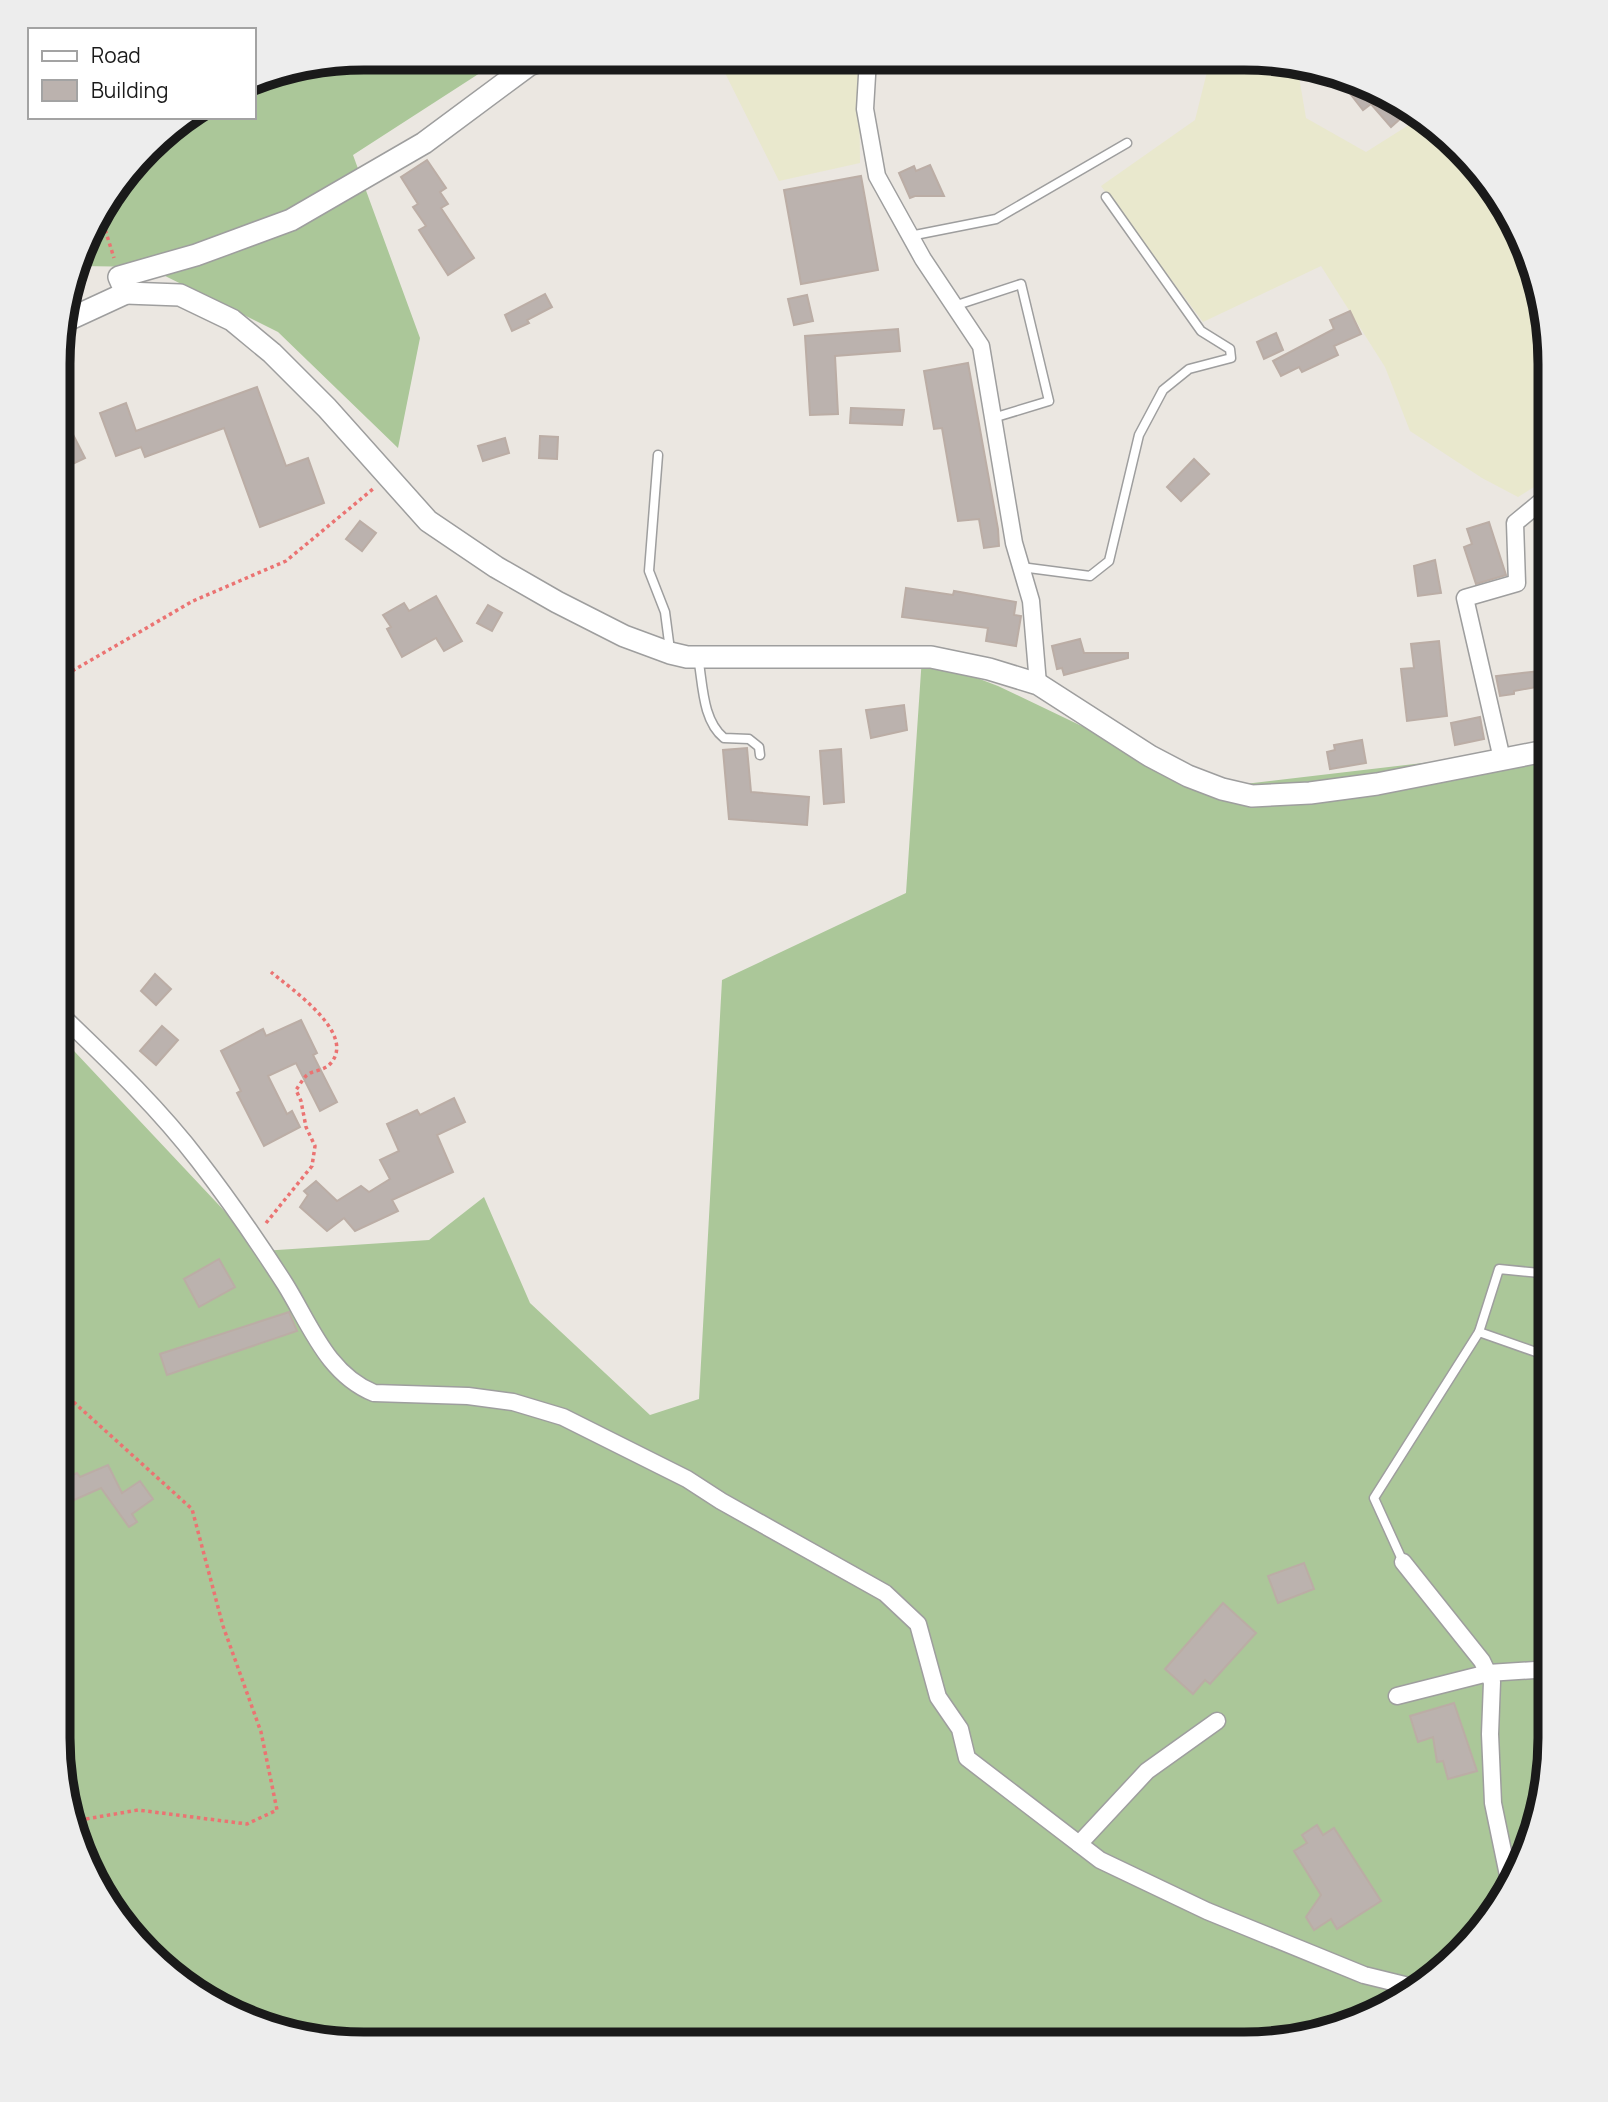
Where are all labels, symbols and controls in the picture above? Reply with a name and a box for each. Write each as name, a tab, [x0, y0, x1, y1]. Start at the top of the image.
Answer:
legend	[28, 28, 256, 119]
text: Road	[91, 41, 141, 69]
text: Building	[91, 76, 168, 104]

